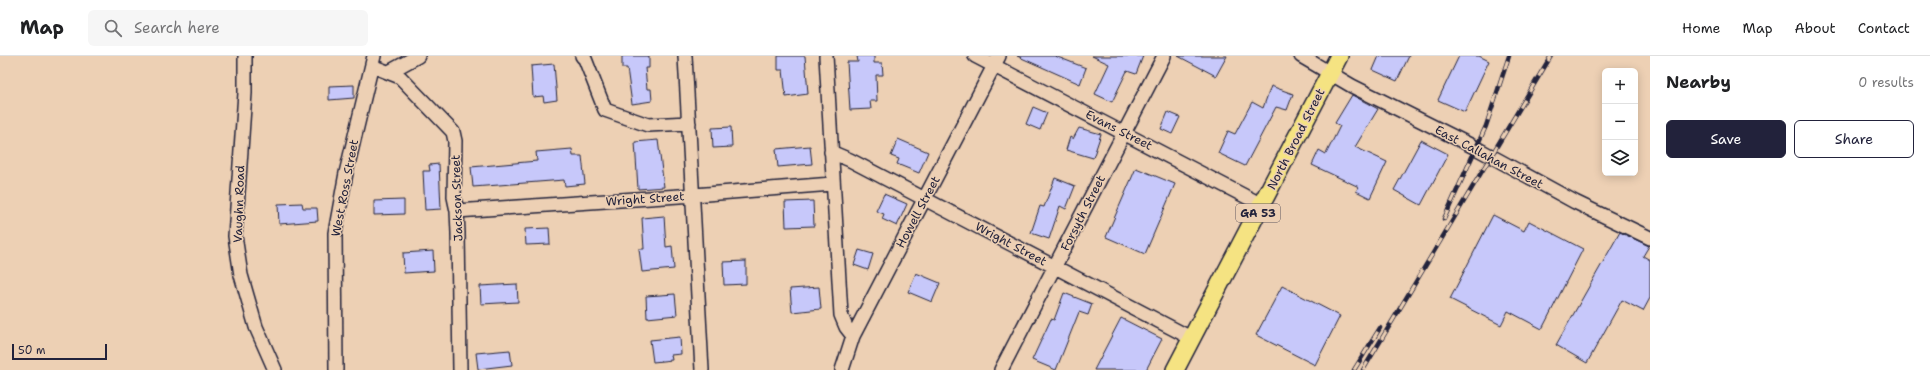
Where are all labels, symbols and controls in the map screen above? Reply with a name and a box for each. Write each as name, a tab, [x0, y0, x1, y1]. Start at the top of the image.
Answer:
search box	[88, 10, 368, 46]
text: Map	[20, 15, 64, 40]
icon: search	[102, 17, 124, 39]
text: Search here	[134, 18, 220, 38]
text: Home	[1682, 19, 1721, 37]
text: Map	[1743, 19, 1773, 37]
text: About	[1795, 19, 1836, 37]
text: Contact	[1858, 19, 1910, 37]
map controls	[1602, 68, 1638, 176]
button: +	[1602, 68, 1638, 104]
text: Nearby	[1666, 71, 1731, 93]
text: 0 results	[1858, 74, 1914, 91]
street label: North Broad Street	[1264, 86, 1328, 192]
button: −	[1602, 104, 1638, 140]
street label: Evans Street	[1083, 106, 1155, 154]
button: Save	[1666, 120, 1786, 158]
button: Share	[1794, 120, 1914, 158]
street label: East Callahan Street	[1432, 122, 1546, 192]
street label: West Ross Street	[328, 138, 362, 238]
button: layers	[1602, 140, 1638, 176]
street label: Jackson Street	[447, 154, 467, 242]
street label: Vaughn Road	[230, 165, 248, 243]
street label: Forsyth Street	[1057, 172, 1109, 254]
street label: Howell Street	[892, 173, 944, 251]
street label: Wright Street	[605, 188, 685, 210]
road number: GA 53	[1236, 204, 1280, 222]
street label: Wright Street	[972, 218, 1050, 270]
scale bar	[12, 342, 107, 361]
text: 50 m	[18, 343, 46, 358]

